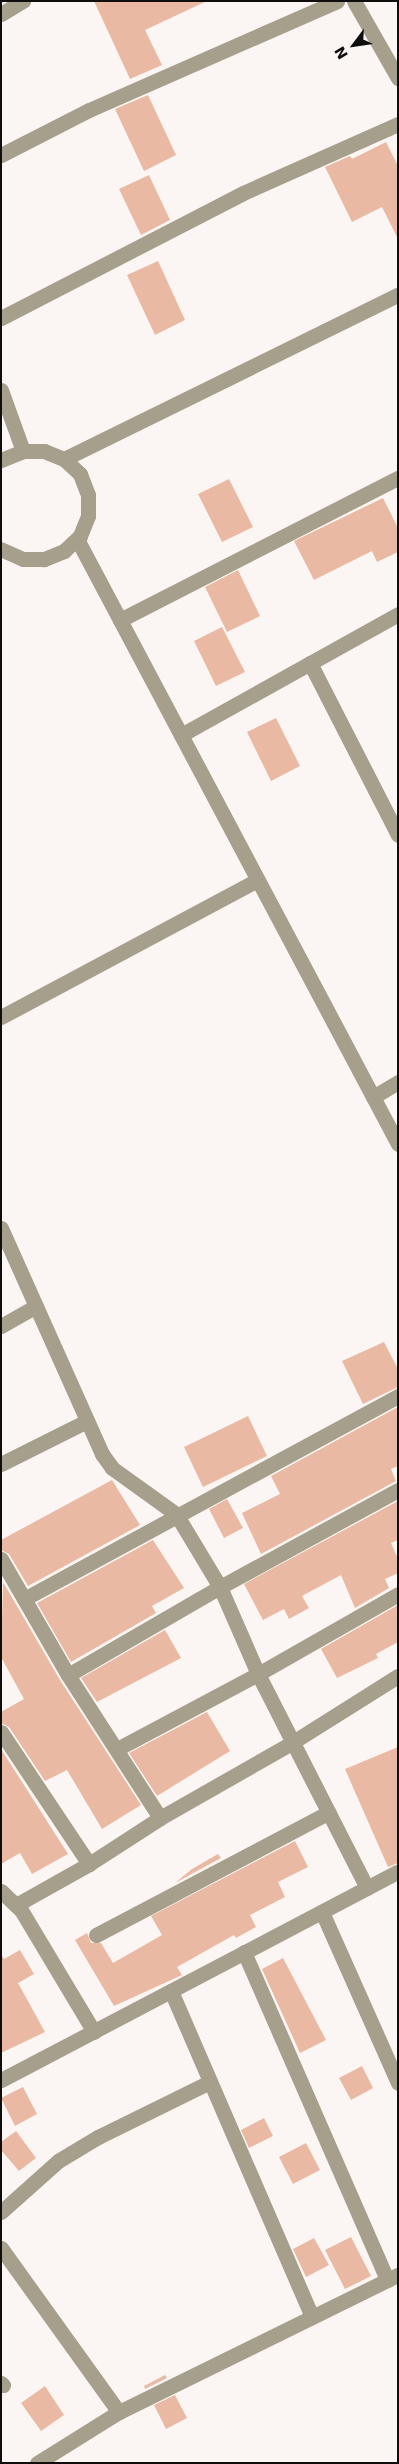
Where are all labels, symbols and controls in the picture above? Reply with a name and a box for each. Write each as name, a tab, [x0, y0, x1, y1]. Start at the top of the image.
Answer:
north arrow	[329, 20, 379, 70]
text: N	[331, 44, 351, 62]

